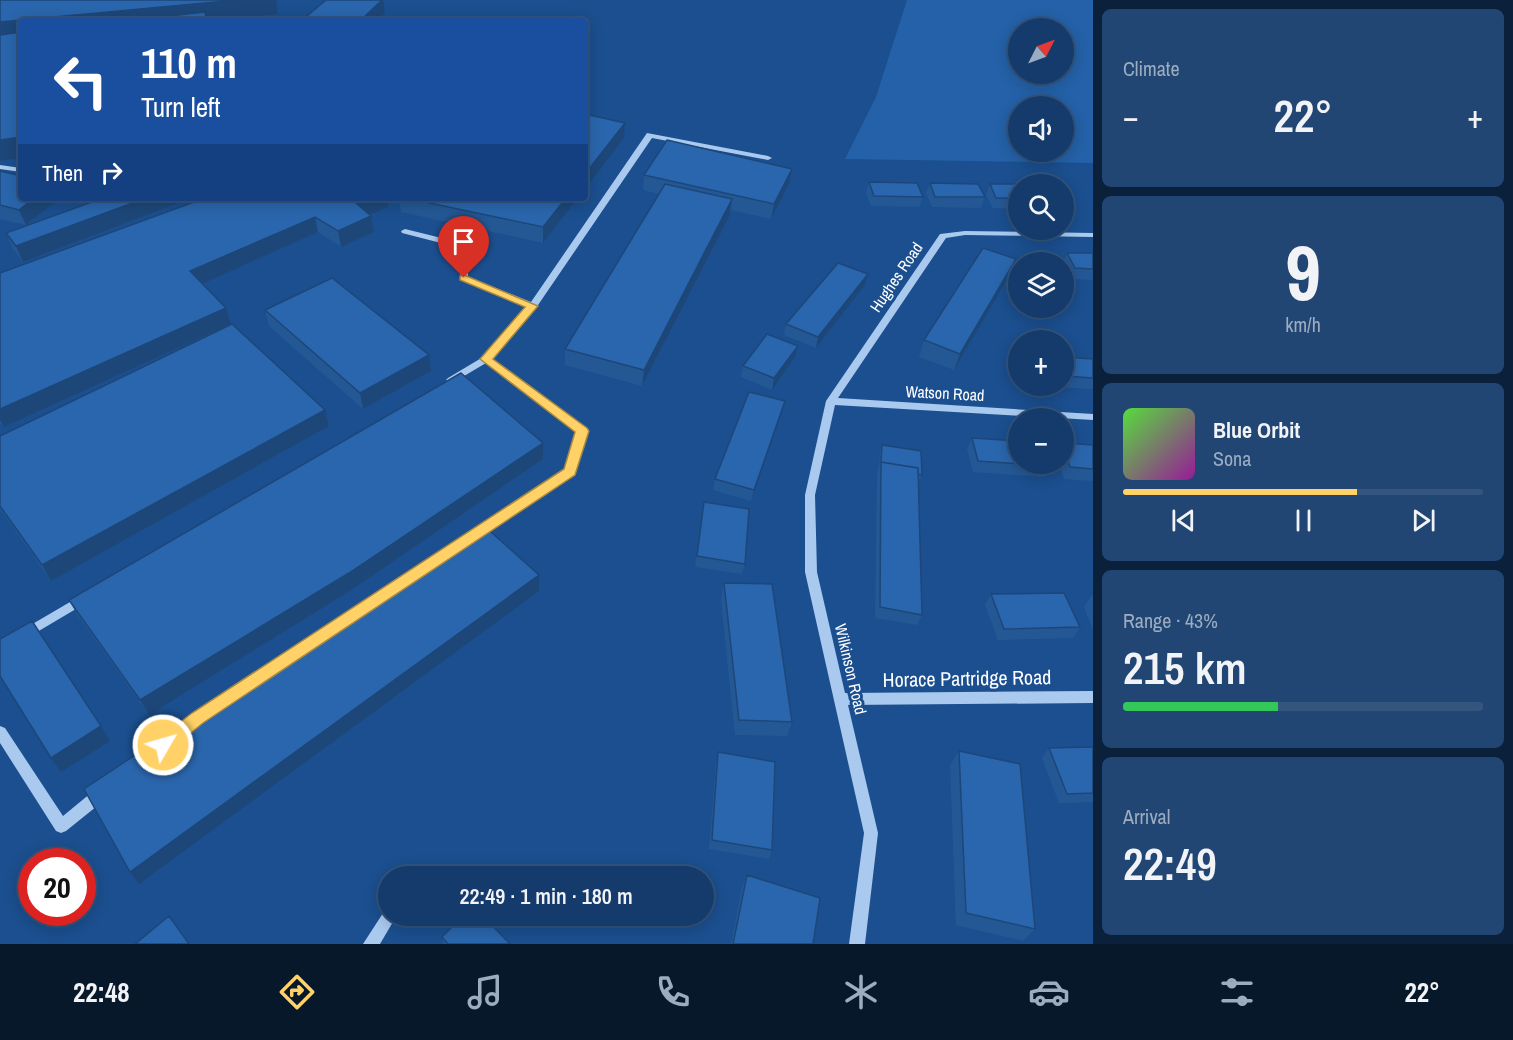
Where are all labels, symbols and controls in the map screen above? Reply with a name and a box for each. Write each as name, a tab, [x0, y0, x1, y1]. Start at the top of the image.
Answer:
north arrow	[1008, 18, 1074, 84]
map controls	[1008, 18, 1074, 474]
text: 110 m	[141, 35, 237, 91]
icon: left	[42, 42, 120, 120]
text: Climate	[1123, 55, 1180, 82]
text: 22°	[1273, 85, 1333, 146]
text: Turn left	[141, 89, 220, 125]
text: −	[1123, 94, 1139, 138]
text: +	[1467, 94, 1483, 138]
button: sound	[1008, 96, 1074, 162]
icon: right	[95, 156, 128, 189]
text: Then	[42, 158, 83, 188]
button: search	[1008, 174, 1074, 240]
pin	[438, 216, 489, 278]
text: 9	[1285, 219, 1321, 324]
icon: arrive	[447, 225, 480, 258]
street label: Hughes Road	[864, 238, 928, 316]
button: layers	[1008, 252, 1074, 318]
text: km/h	[1285, 311, 1321, 338]
button: +	[1008, 330, 1074, 396]
street label: Watson Road	[905, 380, 985, 406]
button: −	[1008, 408, 1074, 474]
text: Blue Orbit	[1213, 415, 1300, 445]
text: Sona	[1213, 445, 1251, 472]
icon: previous	[1167, 504, 1200, 537]
icon: pause	[1287, 504, 1320, 537]
icon: next	[1407, 504, 1440, 537]
text: Range · 43%	[1123, 607, 1218, 634]
street label: Wilkinson Road	[830, 621, 872, 717]
text: 215 km	[1123, 637, 1247, 698]
street label: Horace Partridge Road	[882, 663, 1052, 693]
position arrow	[131, 713, 195, 777]
text: Arrival	[1123, 803, 1170, 830]
text: 22:49	[1123, 833, 1217, 894]
speed limit sign: 20	[18, 848, 96, 926]
text: 22:49 · 1 min · 180 m	[459, 881, 633, 911]
icon: directions	[276, 971, 318, 1013]
icon: music	[464, 971, 506, 1013]
icon: phone	[652, 971, 694, 1013]
icon: climate	[840, 971, 882, 1013]
icon: car	[1028, 971, 1070, 1013]
icon: filters	[1216, 971, 1258, 1013]
text: 22:48	[73, 974, 130, 1010]
text: 22°	[1404, 974, 1440, 1010]

